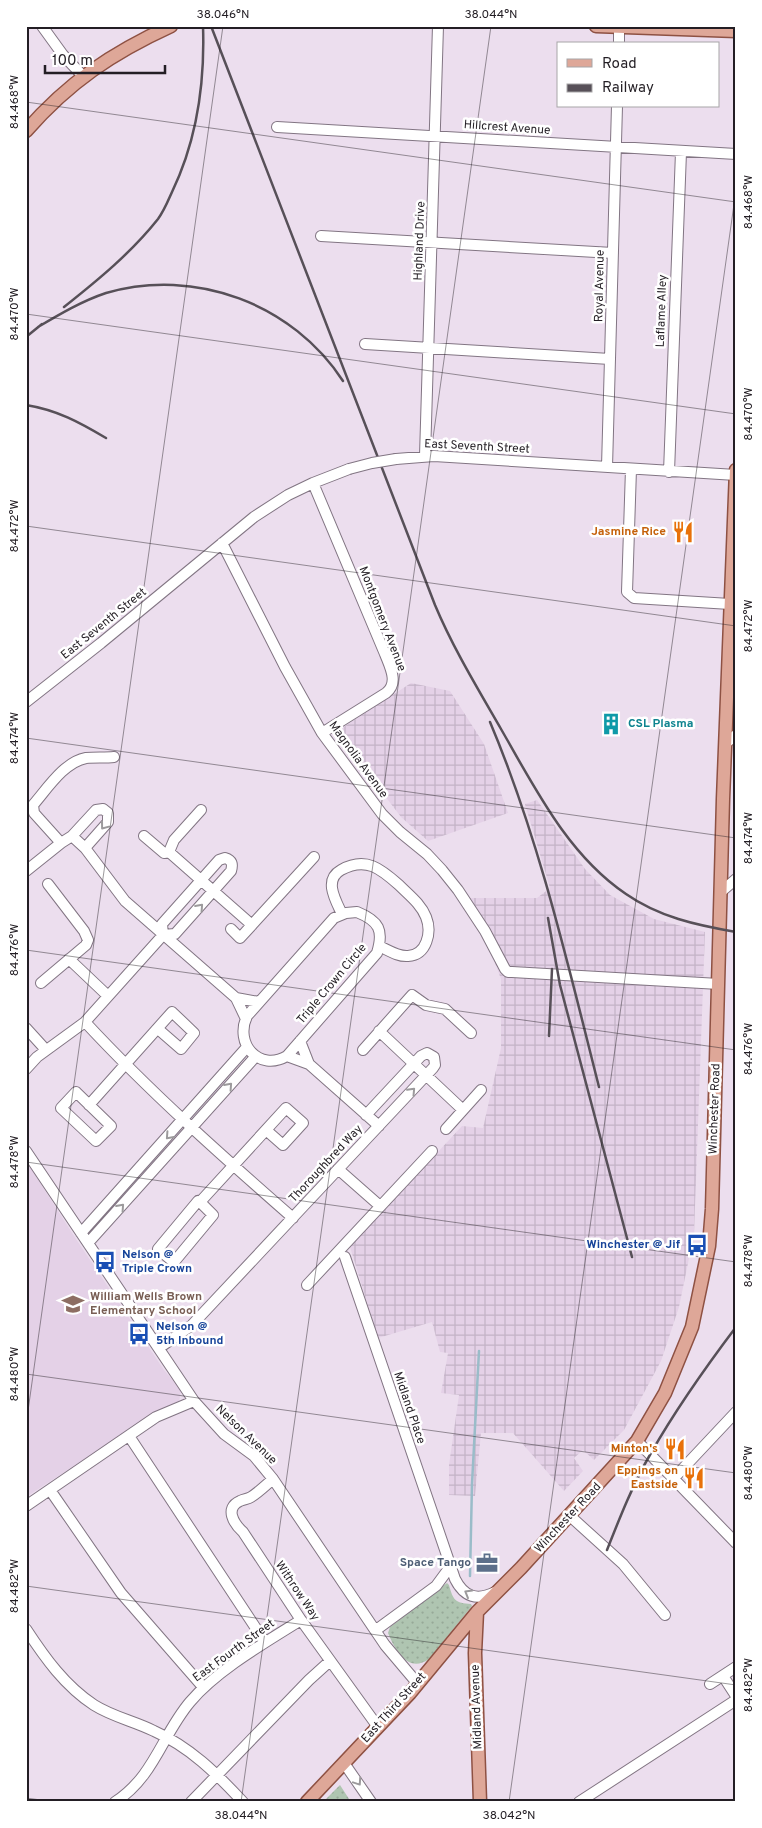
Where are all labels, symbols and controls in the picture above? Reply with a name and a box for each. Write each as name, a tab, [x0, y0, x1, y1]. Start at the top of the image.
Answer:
text: 38.046°N	[197, 7, 249, 23]
text: 38.044°N	[464, 7, 518, 23]
scale bar	[45, 42, 165, 74]
legend	[557, 42, 720, 108]
text: 100 m	[52, 52, 93, 71]
text: Road	[602, 55, 637, 74]
text: 84.468°W	[7, 75, 23, 129]
text: Railway	[602, 79, 654, 98]
street label: Hillcrest Avenue	[463, 117, 551, 139]
text: 84.468°W	[741, 175, 757, 229]
street label: Highland Drive	[411, 201, 429, 281]
street label: Royal Avenue	[591, 250, 609, 322]
street label: Laflame Alley	[653, 274, 671, 348]
text: 84.470°W	[7, 287, 23, 341]
text: 84.470°W	[741, 387, 757, 441]
street label: East Seventh Street	[424, 436, 530, 458]
text: 84.472°W	[7, 499, 23, 553]
restaurant icon: Jasmine Rice	[670, 519, 696, 545]
place label: Jasmine Rice	[591, 524, 666, 540]
street label: Montgomery Avenue	[355, 564, 409, 674]
street label: East Seventh Street	[58, 585, 150, 663]
text: 84.472°W	[741, 599, 757, 653]
building icon: CSL Plasma	[598, 711, 624, 737]
text: 84.474°W	[7, 712, 23, 764]
place label: CSL Plasma	[628, 716, 693, 732]
street label: Magnolia Avenue	[325, 718, 391, 802]
text: 84.474°W	[741, 812, 757, 864]
one-way arrow	[101, 820, 109, 829]
one-way arrow	[194, 903, 203, 912]
text: 84.476°W	[7, 924, 23, 976]
street label: Triple Crown Circle	[294, 940, 370, 1028]
text: 84.476°W	[741, 1023, 757, 1075]
street label: Winchester Road	[705, 1063, 725, 1155]
one-way arrow	[223, 1082, 232, 1091]
one-way arrow	[406, 1087, 415, 1096]
street label: Thoroughbred Way	[286, 1121, 366, 1207]
one-way arrow	[166, 1130, 175, 1139]
text: 84.478°W	[7, 1135, 23, 1189]
one-way arrow	[115, 1204, 124, 1213]
bus stop icon: Winchester @ Jif	[684, 1232, 710, 1258]
text: 84.478°W	[741, 1234, 757, 1288]
place label: Winchester @ Jif	[586, 1237, 681, 1253]
place label: Nelson @ Triple Crown	[122, 1247, 192, 1277]
bus stop icon: Nelson @ Triple Crown	[92, 1249, 118, 1275]
place label: William Wells Brown Elementary School	[90, 1289, 202, 1319]
school or university icon: William Wells Brown Elementary School	[60, 1291, 86, 1317]
place label: Nelson @ 5th Inbound	[156, 1319, 224, 1349]
bus stop icon: Nelson @ 5th Inbound	[126, 1321, 152, 1347]
text: 84.480°W	[7, 1347, 23, 1401]
street label: Midland Place	[389, 1370, 429, 1446]
street label: Nelson Avenue	[212, 1402, 280, 1468]
restaurant icon: Minton's	[662, 1436, 688, 1462]
place label: Minton's	[611, 1441, 658, 1457]
text: 84.480°W	[741, 1446, 757, 1500]
place label: Eppings on Eastside	[617, 1463, 678, 1493]
restaurant icon: Eppings on Eastside	[681, 1465, 707, 1491]
street label: Winchester Road	[531, 1479, 605, 1557]
office icon: Space Tango	[474, 1550, 500, 1576]
place label: Space Tango	[400, 1555, 471, 1571]
street label: Withrow Way	[271, 1558, 323, 1624]
text: 84.482°W	[7, 1559, 23, 1613]
one-way arrow	[465, 1589, 474, 1599]
street label: East Fourth Street	[190, 1616, 278, 1686]
text: 84.482°W	[741, 1658, 757, 1712]
street label: Midland Avenue	[468, 1664, 486, 1750]
street label: East Third Street	[358, 1669, 430, 1747]
one-way arrow	[351, 1777, 361, 1786]
text: 38.044°N	[214, 1808, 268, 1824]
text: 38.042°N	[482, 1808, 536, 1824]

